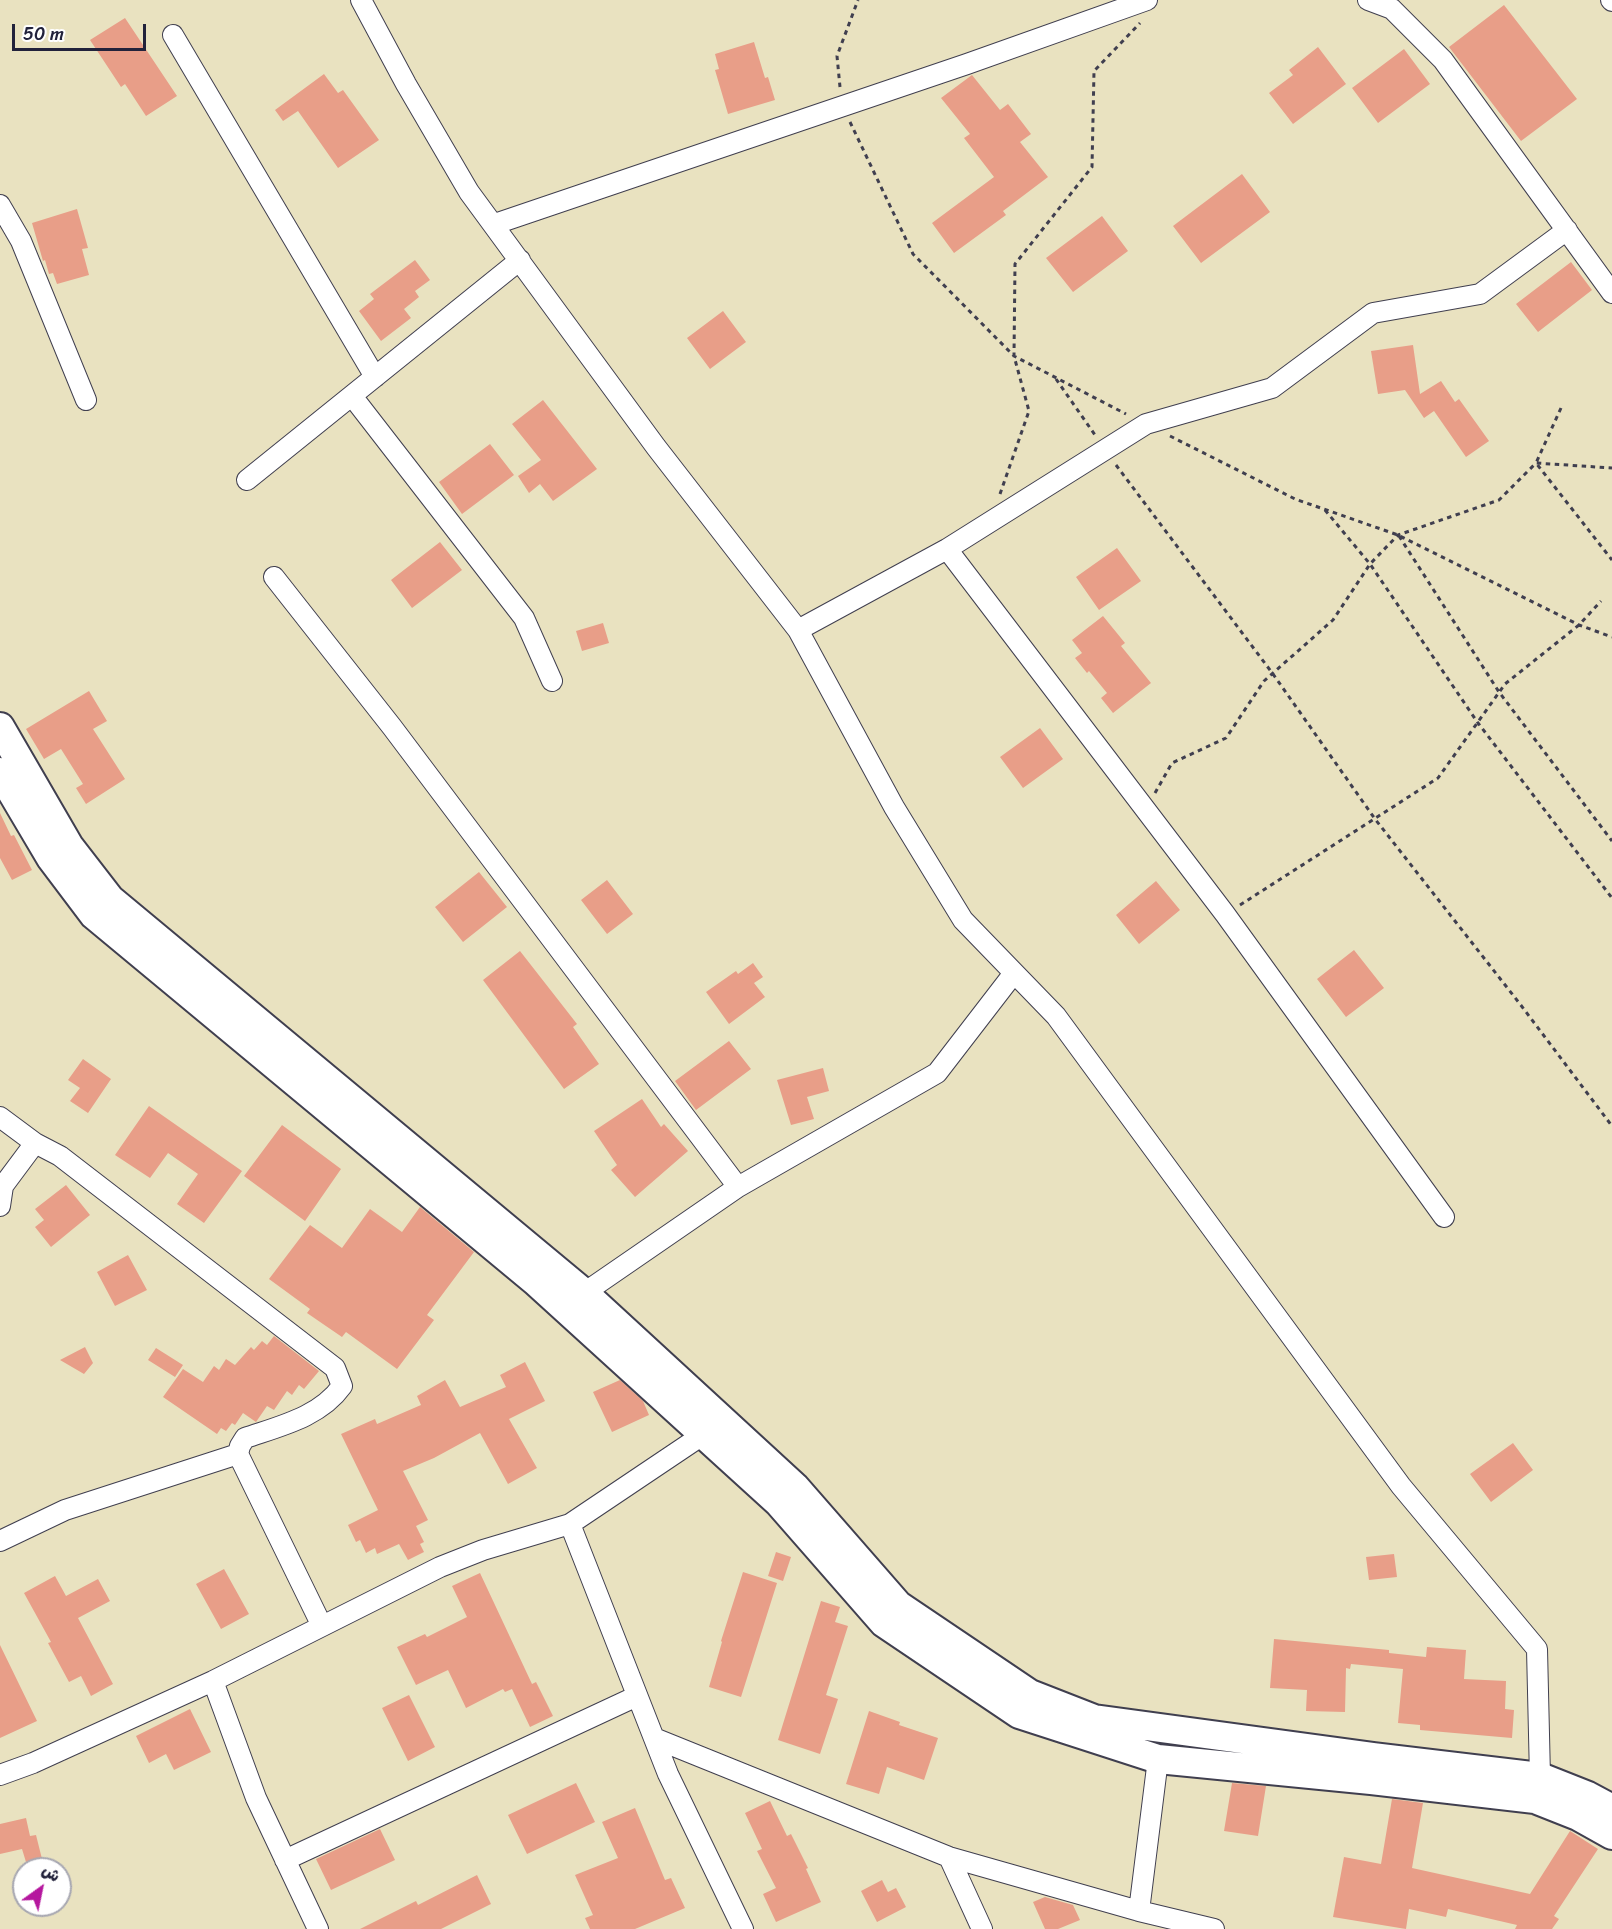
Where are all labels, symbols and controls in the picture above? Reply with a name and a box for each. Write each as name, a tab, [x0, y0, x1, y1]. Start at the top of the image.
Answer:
scale bar	[15, 12, 148, 50]
text: 50 m	[23, 18, 64, 50]
text: ش	[36, 1856, 66, 1890]
north arrow	[12, 1857, 72, 1917]

